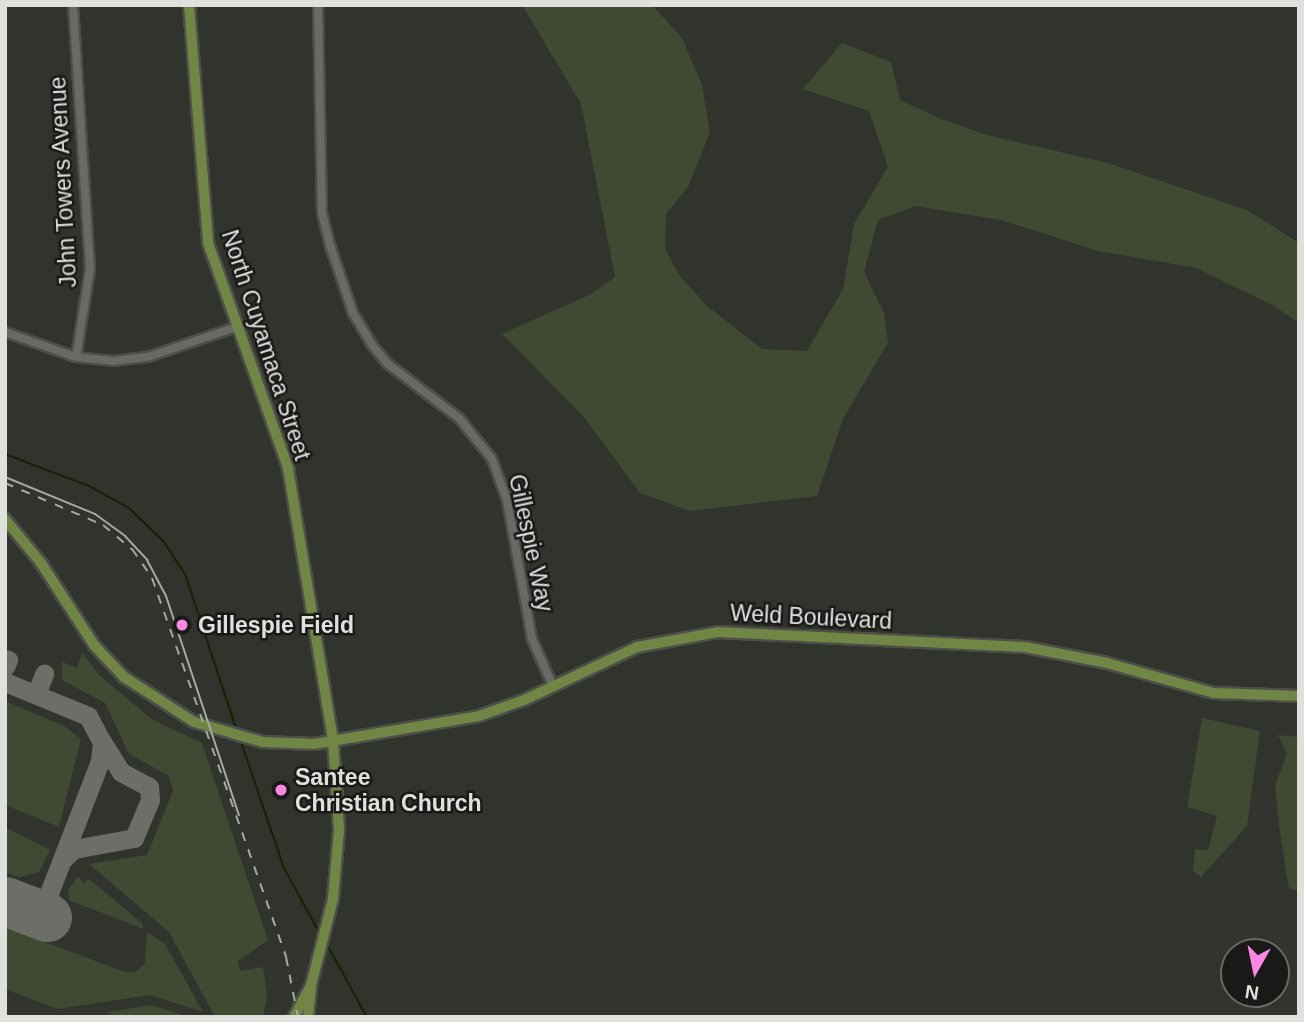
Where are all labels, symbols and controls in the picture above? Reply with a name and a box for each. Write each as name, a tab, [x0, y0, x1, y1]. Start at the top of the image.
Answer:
street label: John Towers Avenue	[44, 75, 82, 289]
street label: North Cuyamaca Street	[216, 226, 316, 464]
street label: Gillespie Way	[503, 472, 559, 614]
street label: Weld Boulevard	[729, 599, 893, 635]
place label: Gillespie Field	[198, 611, 354, 639]
marker: Gillespie Field	[172, 615, 192, 635]
place label: Santee Christian Church	[295, 763, 482, 817]
marker: Santee Christian Church	[273, 782, 289, 798]
north arrow	[1220, 938, 1290, 1008]
text: N	[1244, 981, 1260, 1004]

